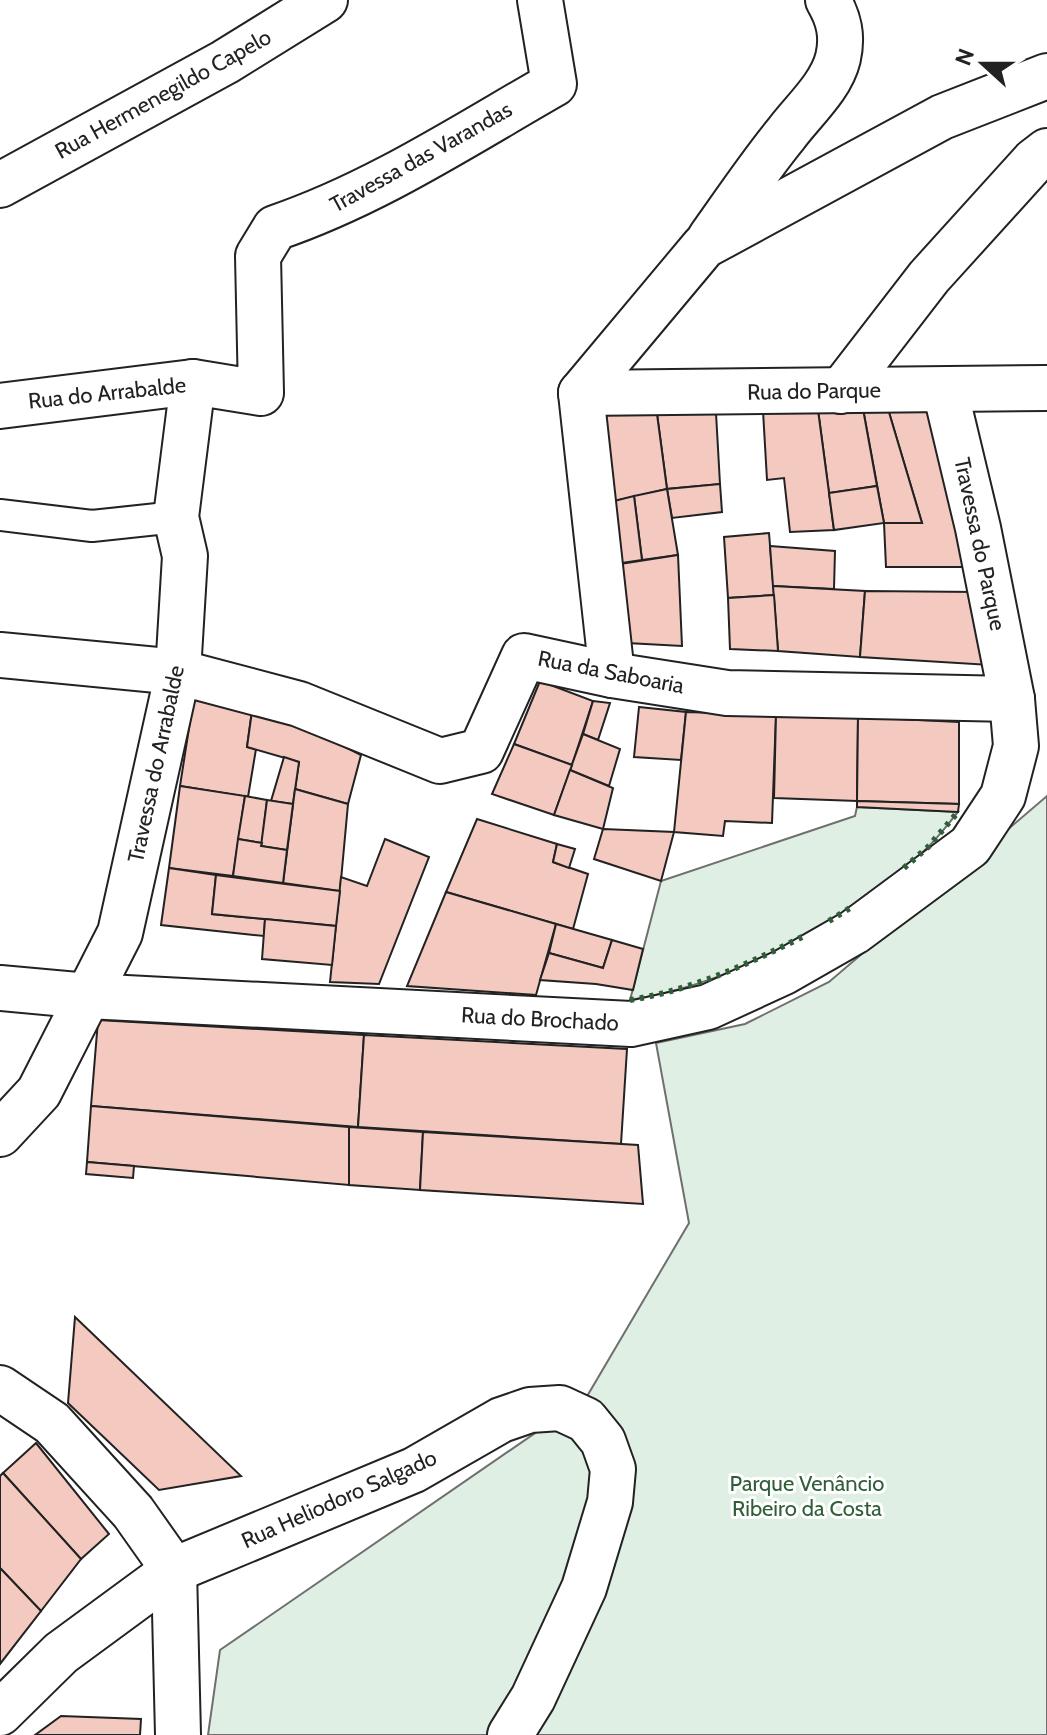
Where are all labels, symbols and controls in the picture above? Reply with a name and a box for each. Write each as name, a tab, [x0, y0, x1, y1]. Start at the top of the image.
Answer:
street label: Rua Hermenegildo Capelo	[50, 23, 276, 165]
north arrow	[943, 24, 1023, 104]
text: N	[949, 45, 980, 69]
street label: Travessa das Varandas	[325, 96, 517, 218]
street label: Rua do Arrabalde	[27, 371, 187, 415]
street label: Rua do Parque	[747, 376, 881, 406]
street label: Travessa do Parque	[948, 455, 1012, 633]
street label: Rua da Saboaria	[536, 645, 687, 699]
street label: Travessa do Arrabalde	[122, 663, 190, 865]
street label: Rua do Brochado	[460, 1001, 620, 1037]
street label: Rua Heliodoro Salgado	[237, 1444, 441, 1554]
park label: Parque Venâncio Ribeiro da Costa	[730, 1470, 884, 1522]

